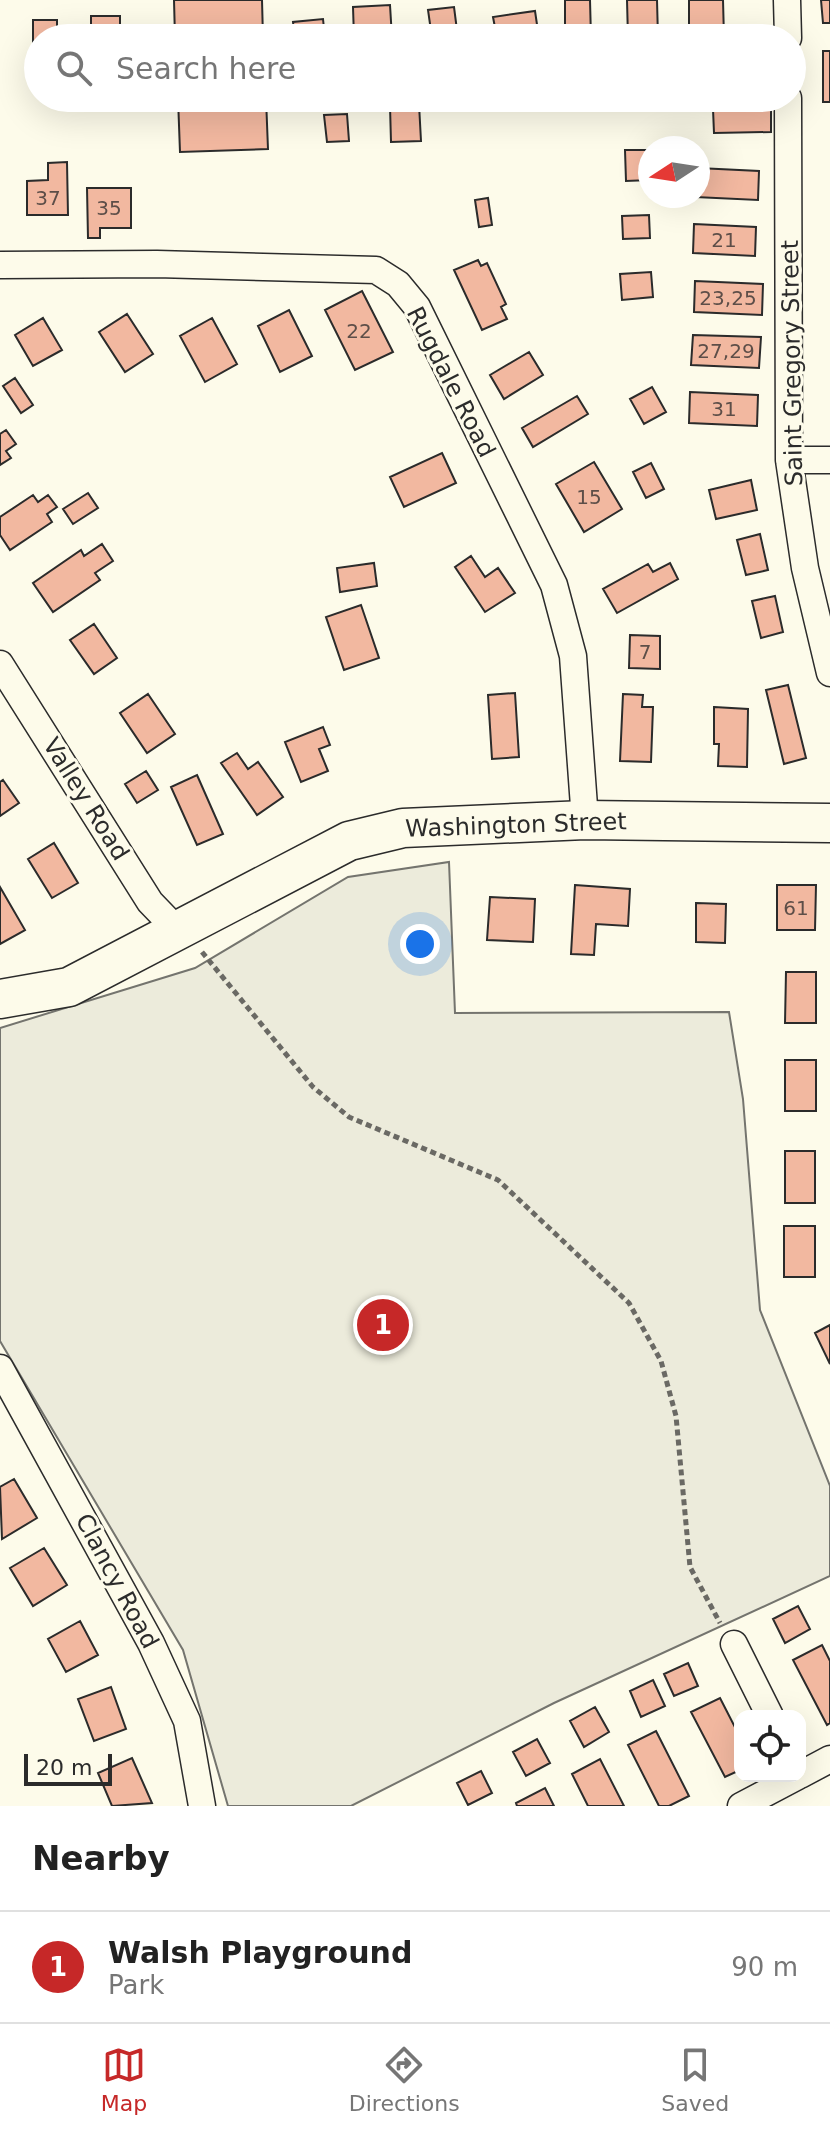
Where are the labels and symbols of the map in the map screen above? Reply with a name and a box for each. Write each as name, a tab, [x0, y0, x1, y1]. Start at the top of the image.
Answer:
north arrow	[638, 136, 710, 208]
house number: 37	[35, 186, 61, 210]
house number: 35	[96, 196, 122, 220]
house number: 21	[711, 228, 737, 252]
street label: Saint Gregory Street	[776, 240, 808, 486]
house number: 23,25	[699, 286, 757, 310]
street label: Rugdale Road	[401, 302, 501, 462]
house number: 22	[346, 319, 372, 343]
house number: 27,29	[697, 339, 755, 363]
house number: 31	[711, 397, 737, 421]
house number: 15	[576, 485, 602, 509]
house number: 7	[639, 640, 651, 664]
street label: Valley Road	[37, 732, 135, 866]
street label: Washington Street	[405, 807, 627, 843]
house number: 61	[783, 896, 809, 920]
your location	[400, 924, 440, 964]
pin: 1	[357, 1295, 409, 1355]
street label: Clancy Road	[70, 1509, 164, 1653]
scale bar	[24, 1750, 112, 1786]

